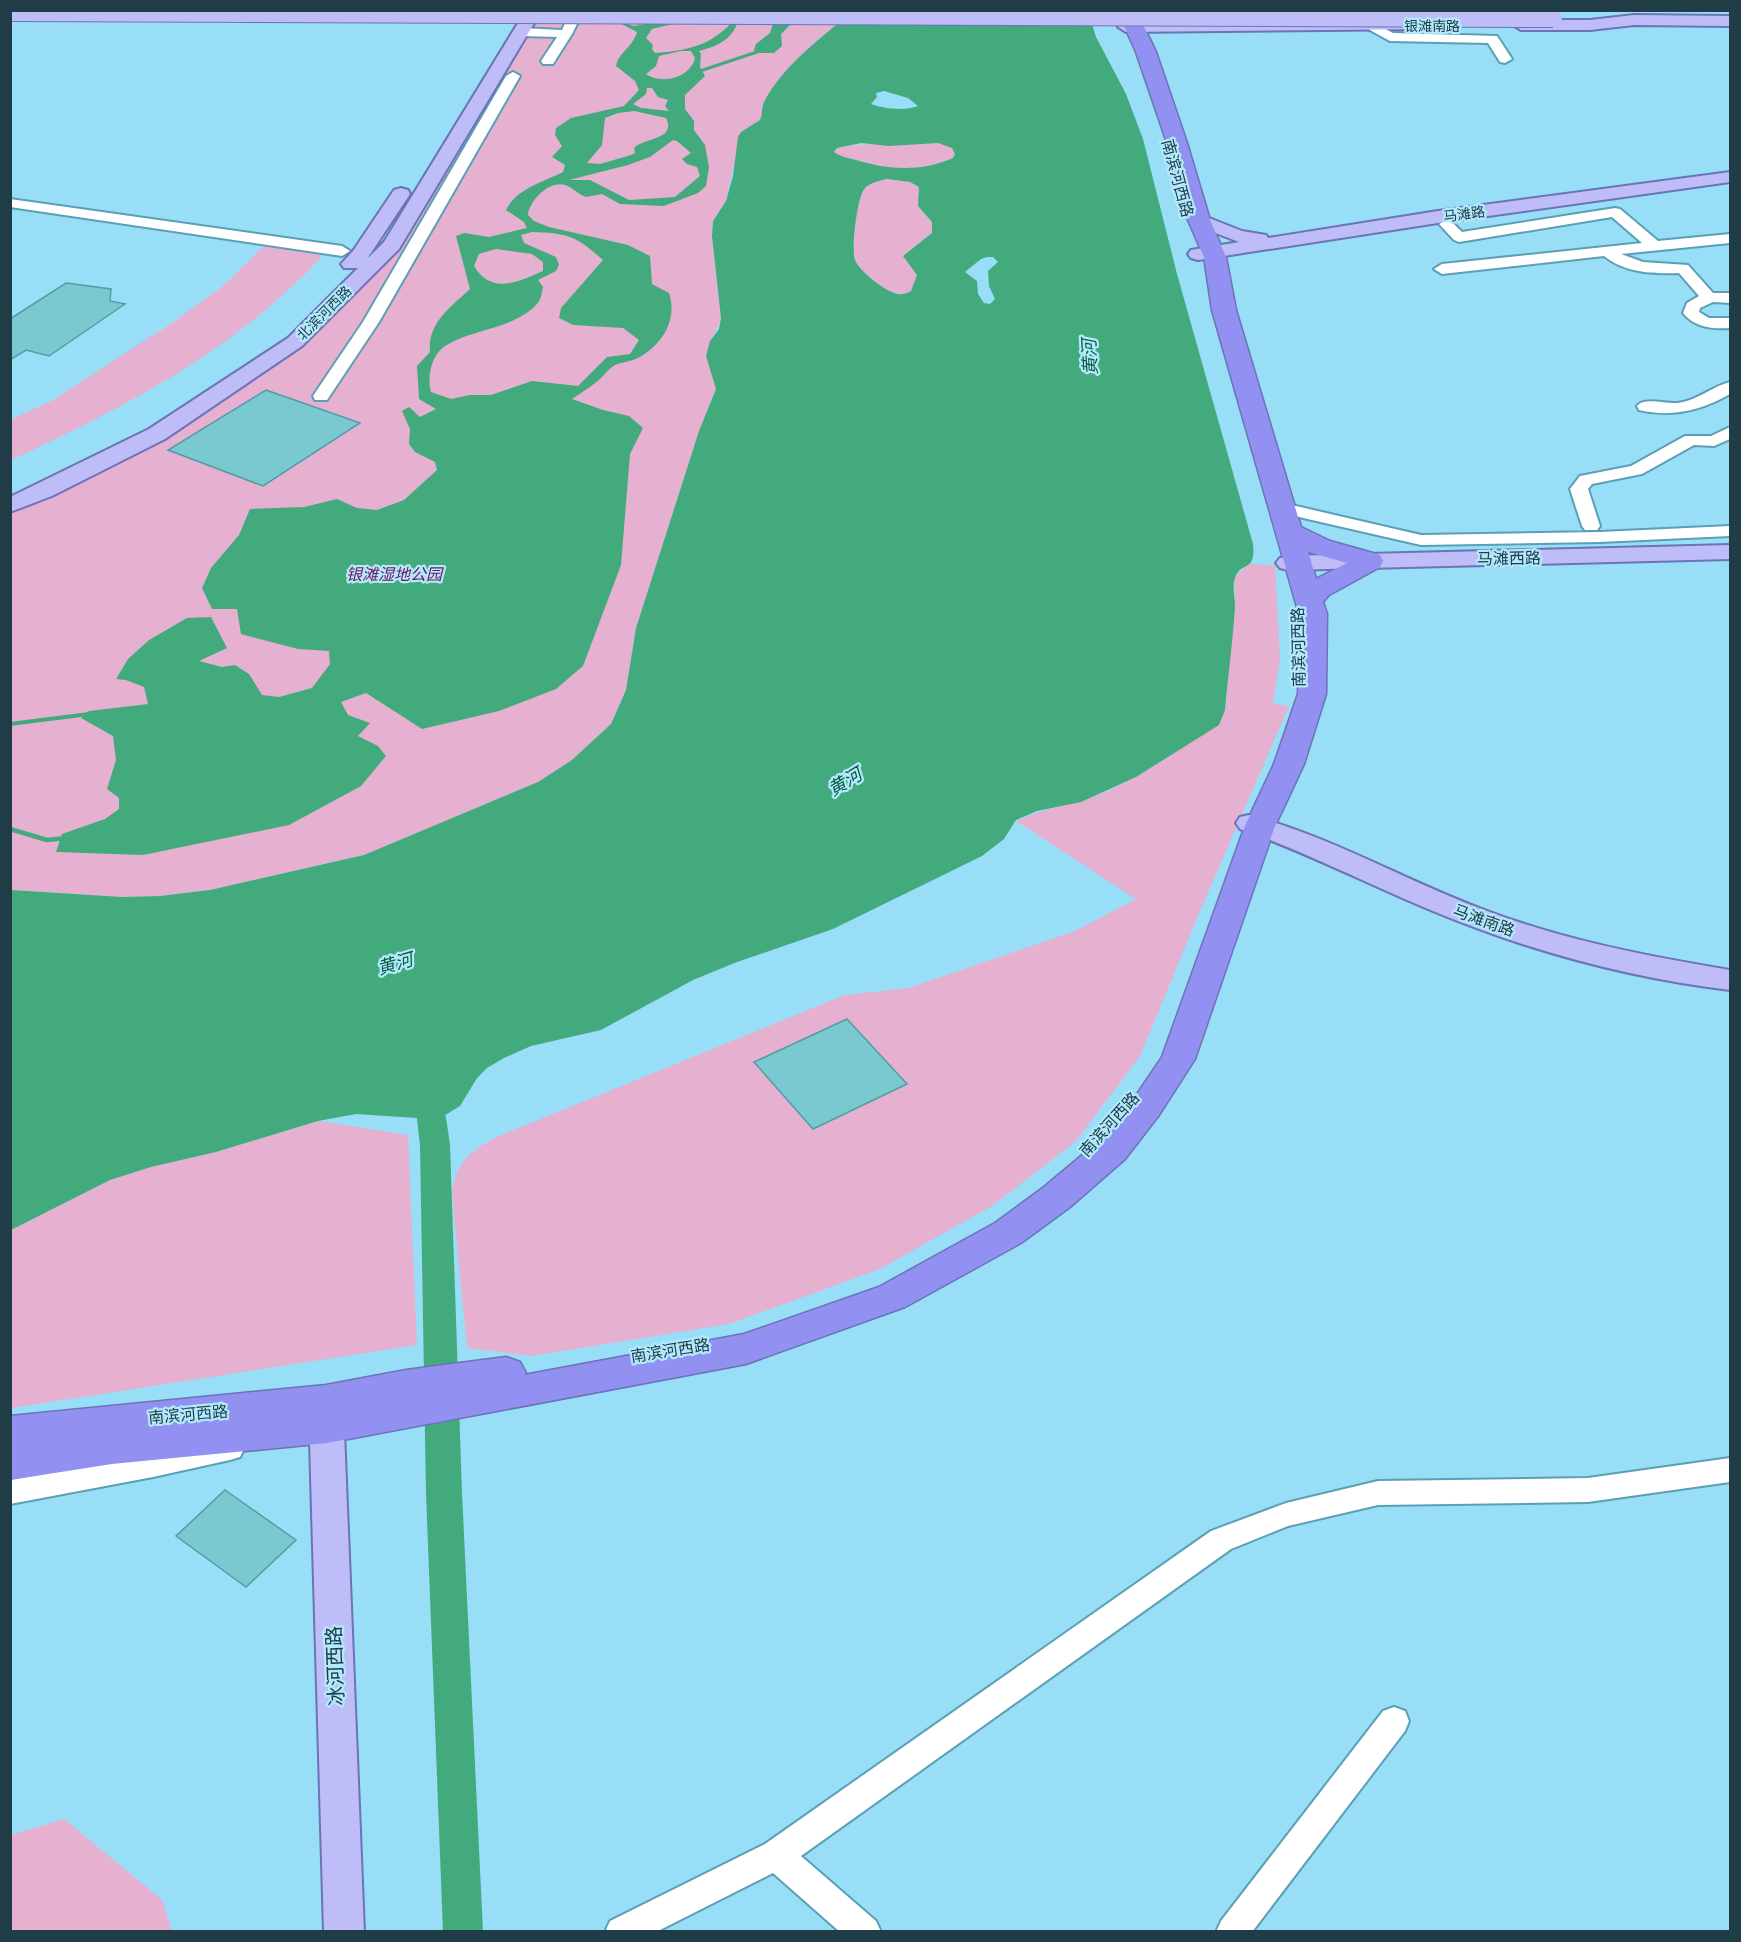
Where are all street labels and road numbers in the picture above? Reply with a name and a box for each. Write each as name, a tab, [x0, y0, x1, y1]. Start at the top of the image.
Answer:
street label: 银滩南路	[1404, 16, 1460, 35]
street label: 南滨河西路	[1157, 137, 1199, 219]
street label: 马滩路	[1442, 201, 1486, 226]
street label: 北滨河西路	[292, 281, 355, 344]
street label: 马滩西路	[1477, 546, 1541, 570]
street label: 南滨河西路	[1286, 607, 1310, 687]
street label: 马滩南路	[1450, 899, 1518, 941]
street label: 南滨河西路	[1074, 1087, 1144, 1161]
street label: 南滨河西路	[629, 1333, 711, 1367]
street label: 南滨河西路	[147, 1400, 229, 1428]
street label: 冰河西路	[320, 1626, 349, 1706]

